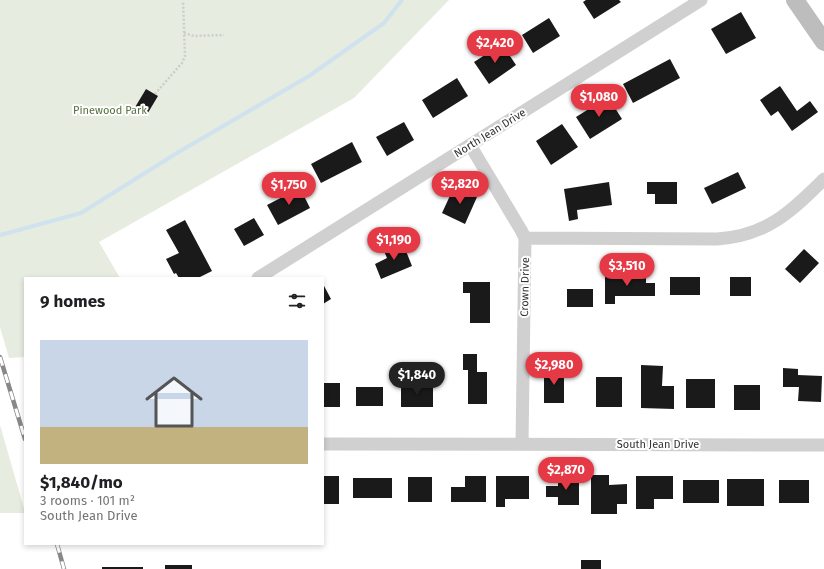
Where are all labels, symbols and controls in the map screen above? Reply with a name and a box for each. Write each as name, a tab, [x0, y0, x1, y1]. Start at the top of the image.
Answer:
pin: $2,420	[462, 30, 528, 64]
text: $2,420	[476, 35, 514, 50]
pin: $1,080	[566, 84, 632, 118]
text: $1,080	[580, 89, 618, 104]
park label: Pinewood Park	[73, 104, 147, 117]
street label: North Jean Drive	[452, 106, 528, 160]
pin: $2,820	[427, 171, 493, 205]
pin: $1,750	[256, 172, 322, 206]
text: $2,820	[441, 176, 479, 191]
text: $1,750	[271, 177, 307, 192]
pin: $1,190	[361, 227, 427, 261]
text: $1,190	[376, 232, 412, 247]
pin: $3,510	[594, 253, 660, 287]
street label: Crown Drive	[518, 257, 532, 317]
text: $3,510	[608, 258, 646, 273]
icon: filters	[286, 290, 308, 312]
text: 9 homes	[40, 291, 105, 312]
pin: $2,980	[521, 352, 587, 386]
text: $2,980	[534, 357, 574, 372]
pin: $1,840	[384, 362, 450, 396]
icon: home	[138, 366, 210, 438]
text: $1,840	[398, 367, 436, 382]
street label: South Jean Drive	[617, 438, 699, 451]
pin: $2,870	[533, 457, 599, 491]
text: $2,870	[547, 462, 585, 477]
text: $1,840/mo	[40, 472, 123, 493]
text: 3 rooms · 101 m²	[40, 493, 135, 508]
text: South Jean Drive	[40, 508, 138, 523]

